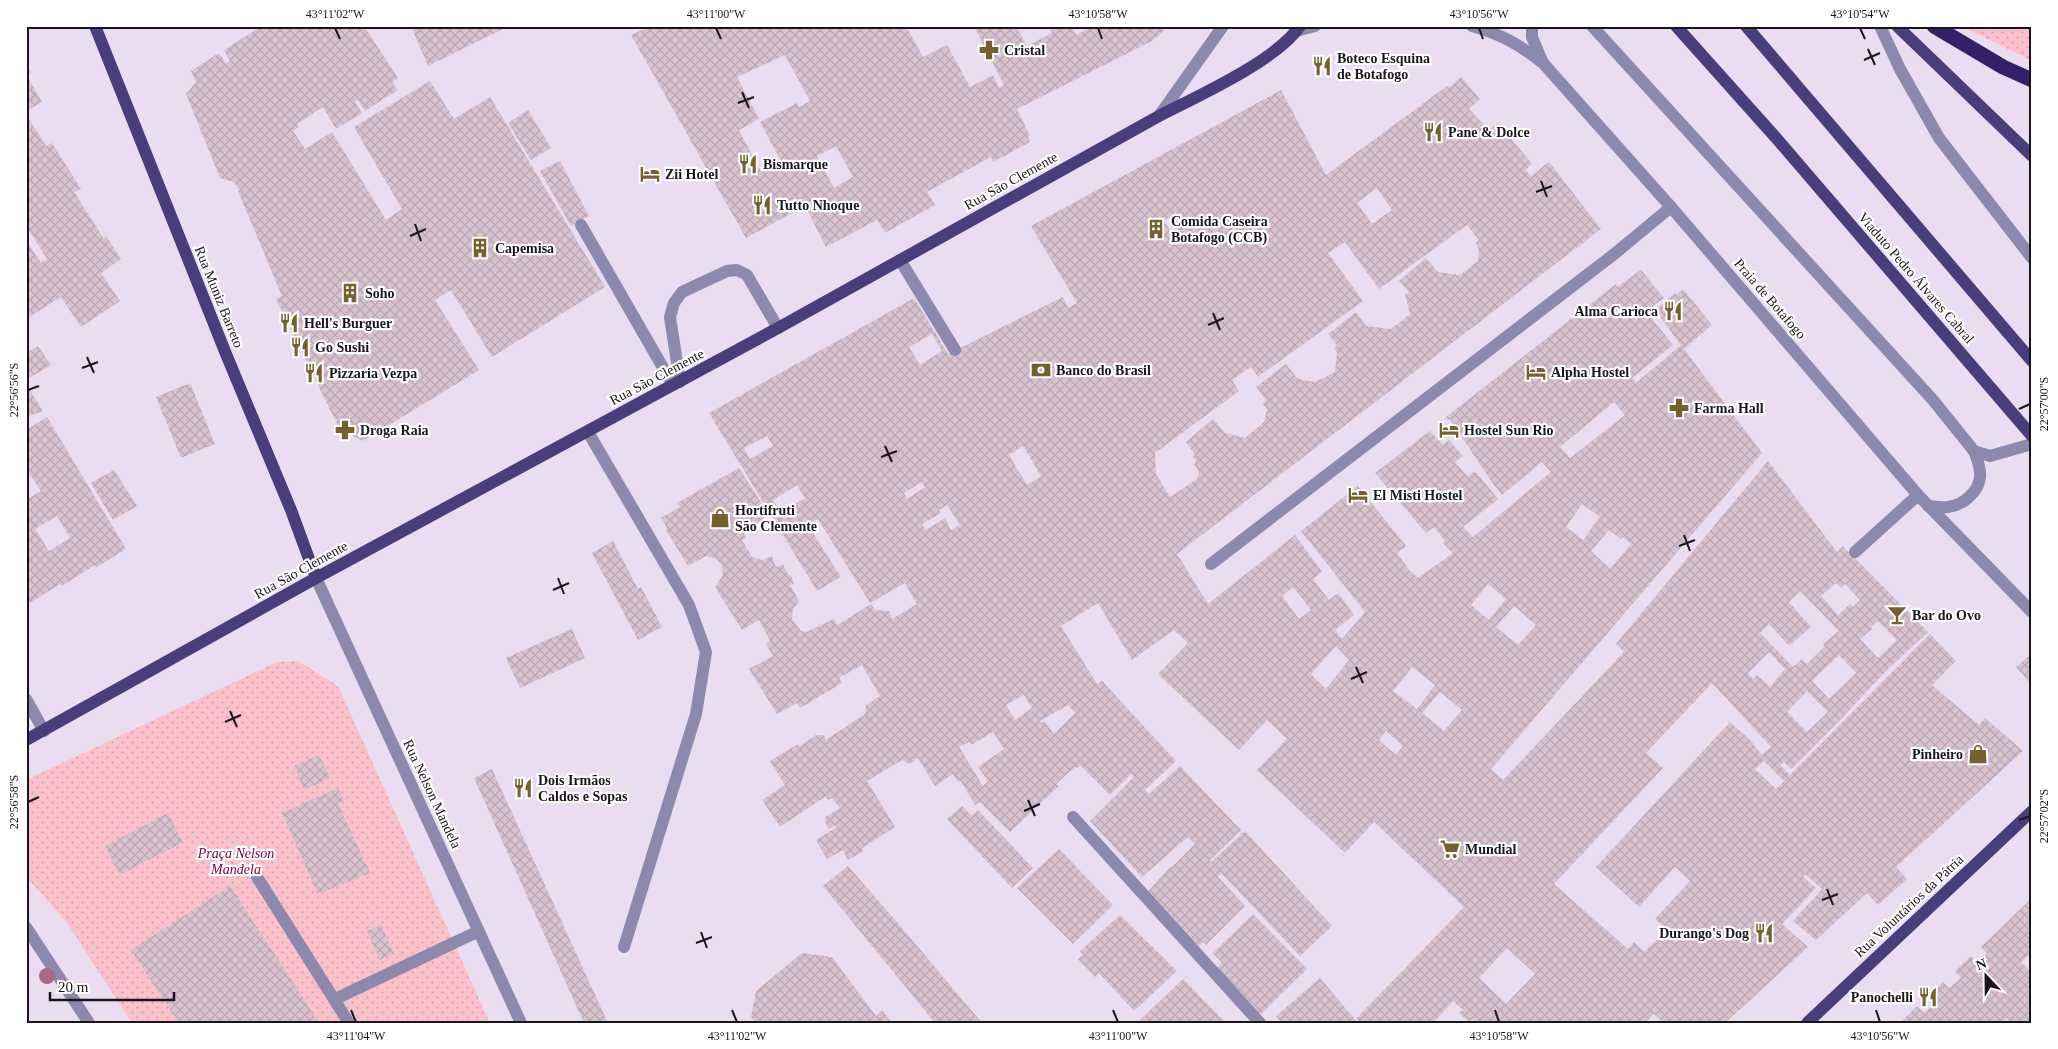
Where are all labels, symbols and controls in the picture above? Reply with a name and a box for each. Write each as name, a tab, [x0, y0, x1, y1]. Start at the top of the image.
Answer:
text: 43°11'02"W	[306, 7, 365, 21]
text: 43°11'00"W	[687, 7, 746, 21]
text: 43°10'58"W	[1068, 7, 1128, 21]
text: 43°10'56"W	[1449, 7, 1509, 21]
text: 43°10'54"W	[1830, 7, 1890, 21]
pharmacy icon: Cristal	[978, 39, 1000, 61]
place label: Cristal	[1004, 43, 1045, 58]
place label: Boteco Esquina de Botafogo	[1337, 51, 1430, 82]
restaurant icon: Boteco Esquina de Botafogo	[1311, 55, 1333, 77]
restaurant icon: Pane & Dolce	[1422, 121, 1444, 143]
place label: Pane & Dolce	[1448, 125, 1530, 140]
street label: Rua São Clemente	[962, 149, 1060, 213]
restaurant icon: Bismarque	[737, 153, 759, 175]
place label: Bismarque	[763, 157, 828, 172]
hotel icon: Zii Hotel	[639, 163, 661, 185]
place label: Zii Hotel	[665, 167, 718, 182]
restaurant icon: Tutto Nhoque	[751, 194, 773, 216]
place label: Tutto Nhoque	[777, 198, 859, 213]
street label: Viaduto Pedro Álvares Cabral	[1855, 209, 1978, 347]
place label: Comida Caseira Botafogo (CCB)	[1171, 214, 1268, 246]
building icon: Comida Caseira Botafogo (CCB)	[1145, 218, 1167, 240]
building icon: Capemisa	[469, 237, 491, 259]
place label: Capemisa	[495, 241, 554, 256]
street label: Rua Muniz Barreto	[192, 244, 246, 350]
street label: Praia de Botafogo	[1731, 256, 1809, 342]
building icon: Soho	[339, 282, 361, 304]
place label: Soho	[365, 286, 395, 301]
restaurant icon: Alma Carioca	[1662, 300, 1684, 322]
place label: Alma Carioca	[1574, 304, 1658, 319]
restaurant icon: Hell's Burguer	[278, 312, 300, 334]
place label: Hell's Burguer	[304, 316, 392, 331]
restaurant icon: Go Sushi	[289, 336, 311, 358]
place label: Go Sushi	[315, 340, 369, 355]
street label: Rua São Clemente	[607, 346, 707, 408]
bank icon: Banco do Brasil	[1030, 359, 1052, 381]
hotel icon: Alpha Hostel	[1525, 361, 1547, 383]
restaurant icon: Pizzaria Vezpa	[303, 362, 325, 384]
text: 22°56'56"S	[7, 363, 21, 417]
place label: Banco do Brasil	[1056, 363, 1151, 378]
place label: Alpha Hostel	[1551, 365, 1629, 380]
place label: Pizzaria Vezpa	[329, 366, 417, 381]
text: 22°57'00"S	[2037, 377, 2051, 431]
pharmacy icon: Farma Hall	[1668, 397, 1690, 419]
place label: Farma Hall	[1694, 401, 1764, 416]
pharmacy icon: Droga Raia	[334, 419, 356, 441]
hotel icon: Hostel Sun Rio	[1438, 419, 1460, 441]
place label: Droga Raia	[360, 423, 429, 438]
place label: Hostel Sun Rio	[1464, 423, 1553, 438]
hotel icon: El Misti Hostel	[1347, 484, 1369, 506]
place label: El Misti Hostel	[1373, 488, 1463, 503]
place label: Hortifruti São Clemente	[735, 503, 817, 534]
shop icon: Hortifruti São Clemente	[709, 507, 731, 529]
street label: Rua São Clemente	[252, 538, 350, 602]
bar icon: Bar do Ovo	[1886, 604, 1908, 626]
place label: Bar do Ovo	[1912, 608, 1981, 623]
street label: Rua Nelson Mandela	[400, 737, 464, 851]
shop icon: Pinheiro	[1967, 743, 1989, 765]
place label: Pinheiro	[1912, 747, 1963, 762]
place label: Dois Irmãos Caldos e Sopas	[538, 773, 628, 804]
text: 22°56'58"S	[7, 775, 21, 829]
restaurant icon: Dois Irmãos Caldos e Sopas	[512, 777, 534, 799]
text: 22°57'02"S	[2037, 789, 2051, 843]
supermarket icon: Mundial	[1439, 838, 1461, 860]
place label: Mundial	[1465, 842, 1516, 857]
park label: Praça Nelson Mandela	[197, 846, 274, 877]
street label: Rua Voluntários da Pátria	[1852, 851, 1967, 960]
restaurant icon: Durango's Dog	[1753, 922, 1775, 944]
place label: Durango's Dog	[1659, 926, 1749, 941]
north arrow	[1960, 952, 2010, 1002]
text: N	[1974, 956, 1989, 973]
scale bar	[50, 969, 174, 1001]
text: 20 m	[58, 979, 89, 995]
restaurant icon: Panochelli	[1917, 986, 1939, 1008]
place label: Panochelli	[1851, 990, 1913, 1005]
text: 43°11'04"W	[327, 1029, 386, 1043]
text: 43°11'02"W	[708, 1029, 767, 1043]
text: 43°11'00"W	[1089, 1029, 1148, 1043]
text: 43°10'58"W	[1469, 1029, 1529, 1043]
text: 43°10'56"W	[1850, 1029, 1910, 1043]

